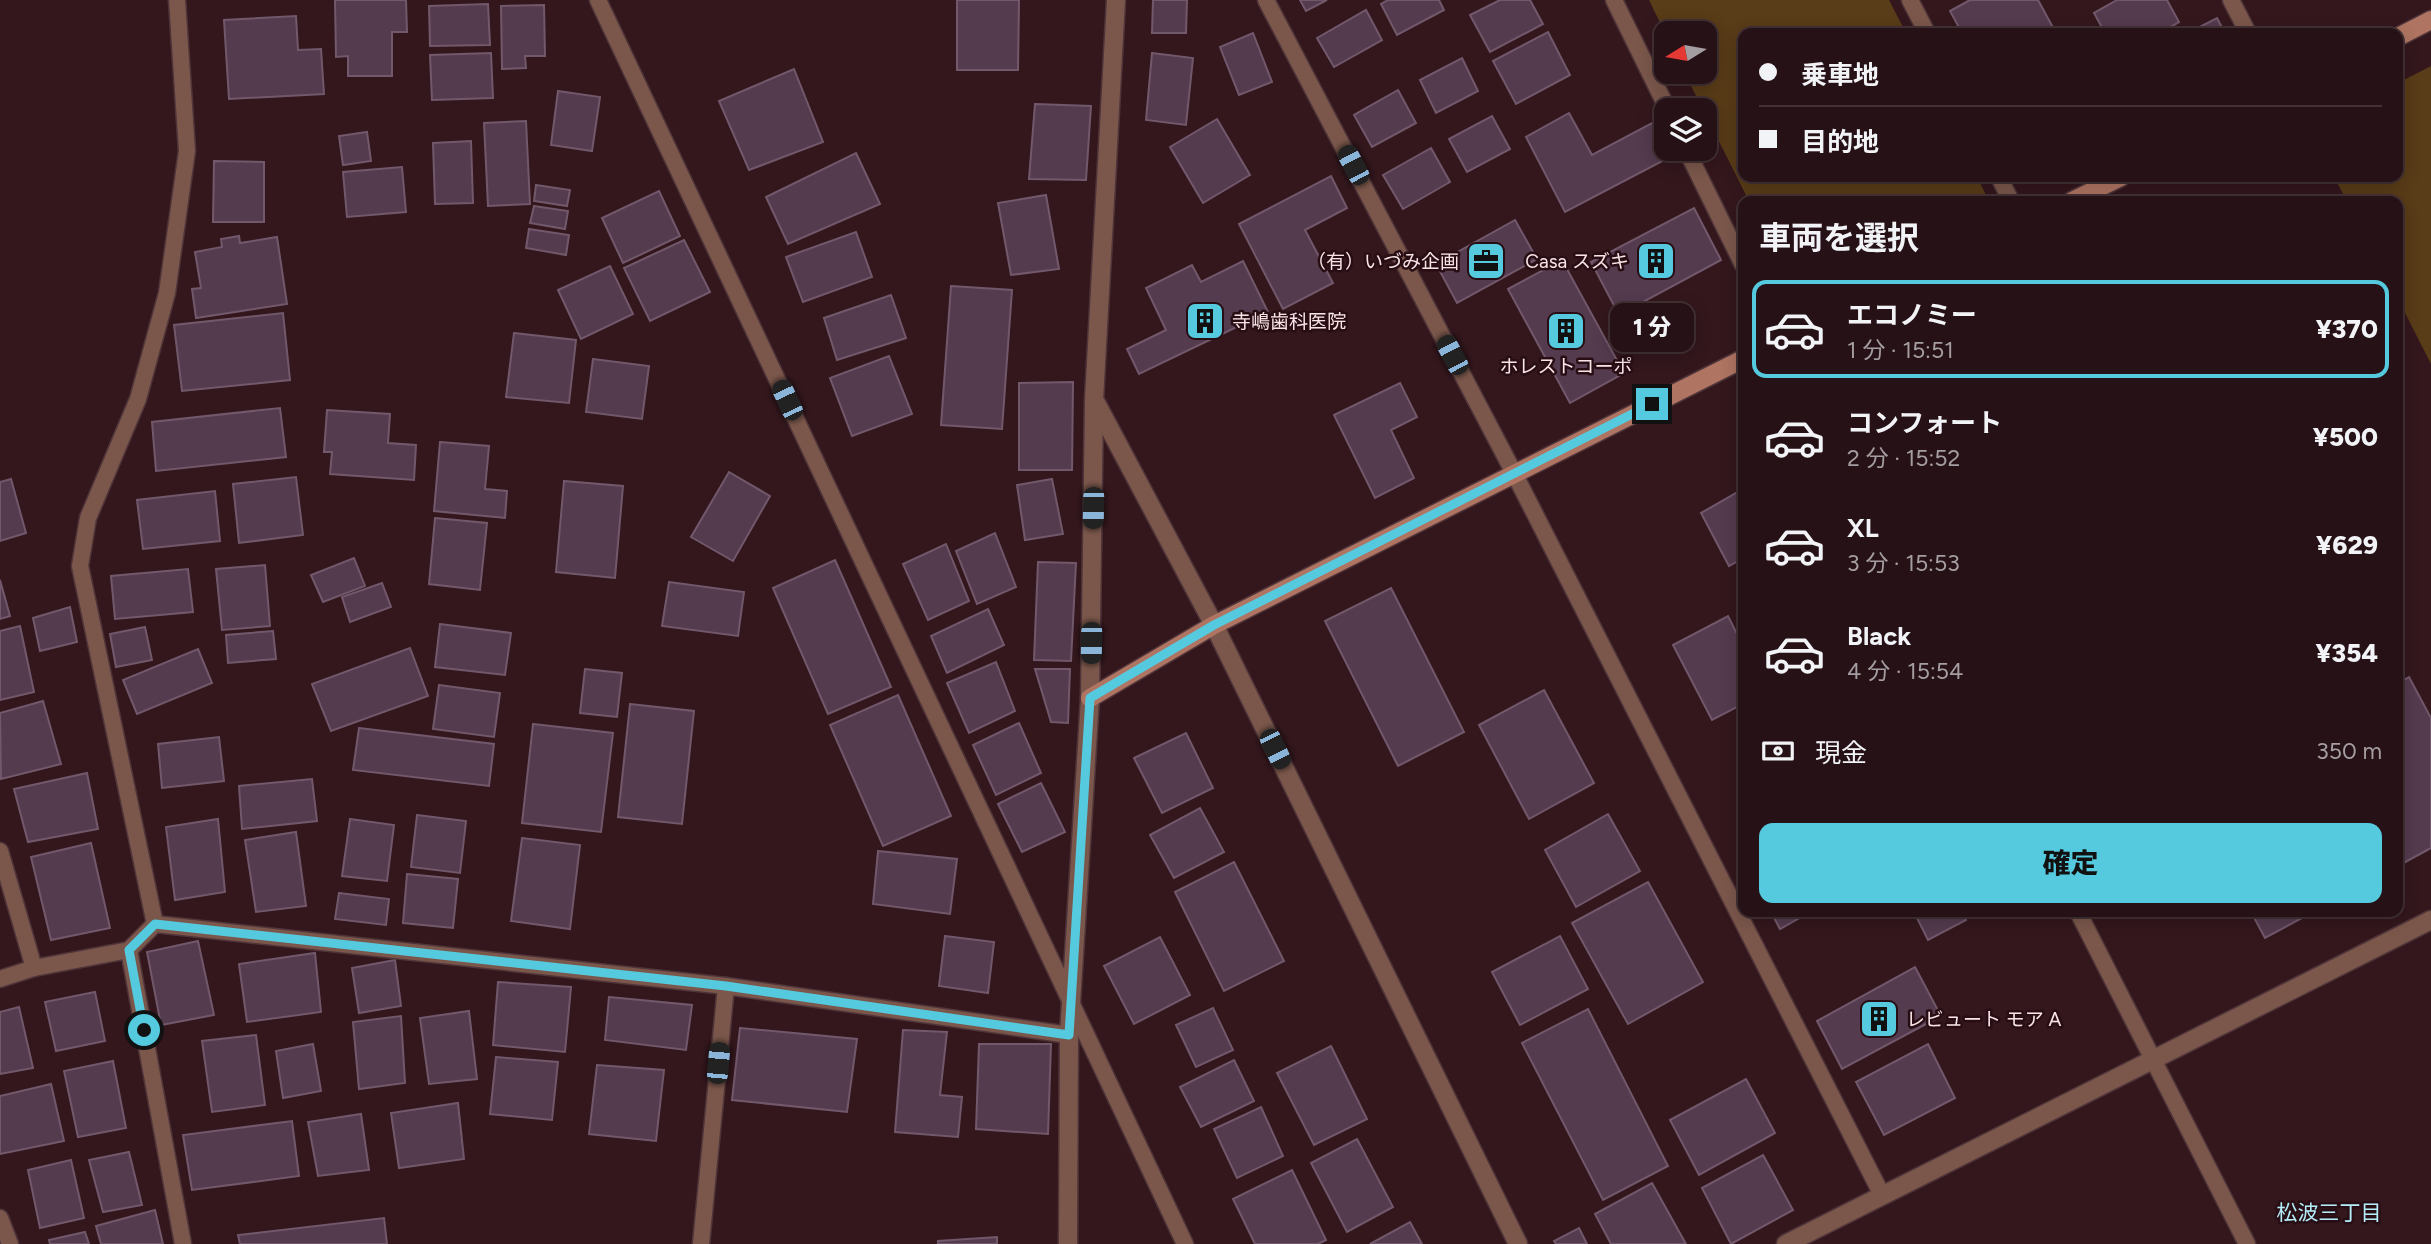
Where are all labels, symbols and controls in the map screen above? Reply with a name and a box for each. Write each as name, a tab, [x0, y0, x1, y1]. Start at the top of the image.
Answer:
north arrow	[1654, 21, 1717, 84]
map controls	[1654, 21, 1717, 161]
text: 乗車地	[1801, 59, 1879, 91]
button: layers	[1654, 98, 1717, 161]
text: 目的地	[1801, 126, 1879, 158]
car	[1334, 142, 1373, 188]
text: 車両を選択	[1759, 219, 1919, 257]
office icon: （有）いづみ企画	[1465, 240, 1507, 282]
building icon: Casa スズキ	[1635, 240, 1677, 282]
place label: （有）いづみ企画	[1307, 250, 1459, 273]
place label: Casa スズキ	[1525, 250, 1629, 273]
icon: car	[1763, 298, 1826, 361]
text: エコノミー	[1847, 299, 1977, 331]
building icon: 寺嶋歯科医院	[1184, 300, 1226, 342]
callout: 1 分	[1610, 302, 1694, 352]
place label: 寺嶋歯科医院	[1232, 310, 1346, 333]
building icon: ホレストコーポ	[1545, 310, 1587, 352]
text: 1 分	[1633, 313, 1671, 341]
text: ¥370	[2316, 313, 2378, 345]
car	[1433, 332, 1472, 378]
text: 1 分 · 15:51	[1847, 336, 1954, 364]
place label: ホレストコーポ	[1499, 355, 1633, 378]
car	[769, 377, 806, 423]
route end	[1636, 388, 1668, 420]
icon: car	[1763, 406, 1826, 469]
text: コンフォート	[1847, 407, 2002, 439]
text: ¥500	[2313, 421, 2378, 453]
text: 2 分 · 15:52	[1847, 444, 1960, 472]
car	[1083, 487, 1104, 529]
text: XL	[1847, 512, 1879, 544]
icon: car	[1763, 514, 1826, 577]
text: ¥629	[2316, 529, 2378, 561]
text: 3 分 · 15:53	[1847, 549, 1960, 577]
text: Black	[1847, 620, 1911, 652]
car	[1081, 622, 1102, 664]
icon: car	[1763, 622, 1826, 685]
text: ¥354	[2315, 637, 2378, 669]
text: 4 分 · 15:54	[1847, 657, 1963, 685]
car	[1257, 726, 1294, 772]
icon: cash	[1759, 732, 1797, 770]
text: 現金	[1815, 737, 1867, 769]
text: 350 m	[2316, 737, 2382, 765]
button: 確定	[1759, 823, 2382, 903]
building icon: レビュート モア A	[1858, 998, 1900, 1040]
place label: レビュート モア A	[1906, 1008, 2061, 1031]
route start	[128, 1014, 160, 1046]
car	[706, 1041, 731, 1085]
district label: 松波三丁目	[2277, 1200, 2382, 1225]

